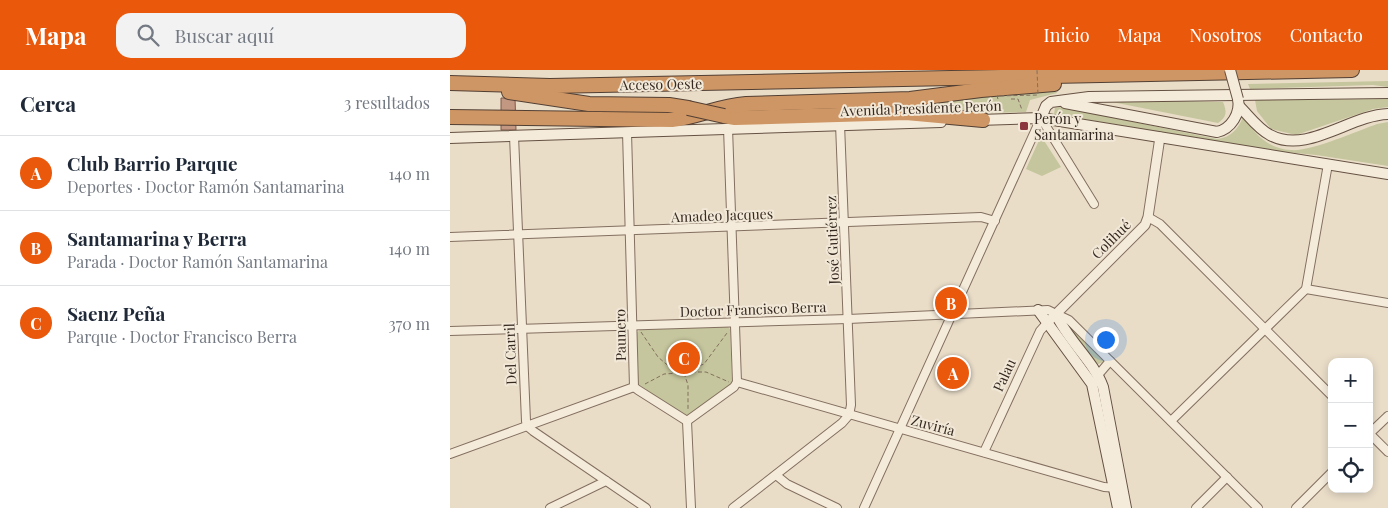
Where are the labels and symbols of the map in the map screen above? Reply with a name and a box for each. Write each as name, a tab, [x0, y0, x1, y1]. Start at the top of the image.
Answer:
street label: Acceso Oeste	[618, 74, 703, 94]
street label: Avenida Presidente Perón	[839, 96, 1003, 120]
place label: Perón y Santamarina	[1034, 109, 1114, 144]
marker: Perón y Santamarina	[1018, 120, 1030, 132]
street label: José Gutiérrez	[821, 195, 843, 286]
street label: Amadeo Jacques	[670, 204, 773, 226]
street label: Colihué	[1087, 215, 1135, 263]
pin: B	[935, 284, 967, 322]
street label: Doctor Francisco Berra	[679, 297, 827, 321]
street label: Paunero	[610, 308, 630, 361]
street label: Del Carril	[499, 323, 521, 385]
your location	[1093, 327, 1119, 353]
pin: C	[668, 339, 700, 377]
pin: A	[937, 354, 969, 392]
street label: Palau	[988, 355, 1020, 395]
street label: Zuviría	[909, 410, 957, 440]

